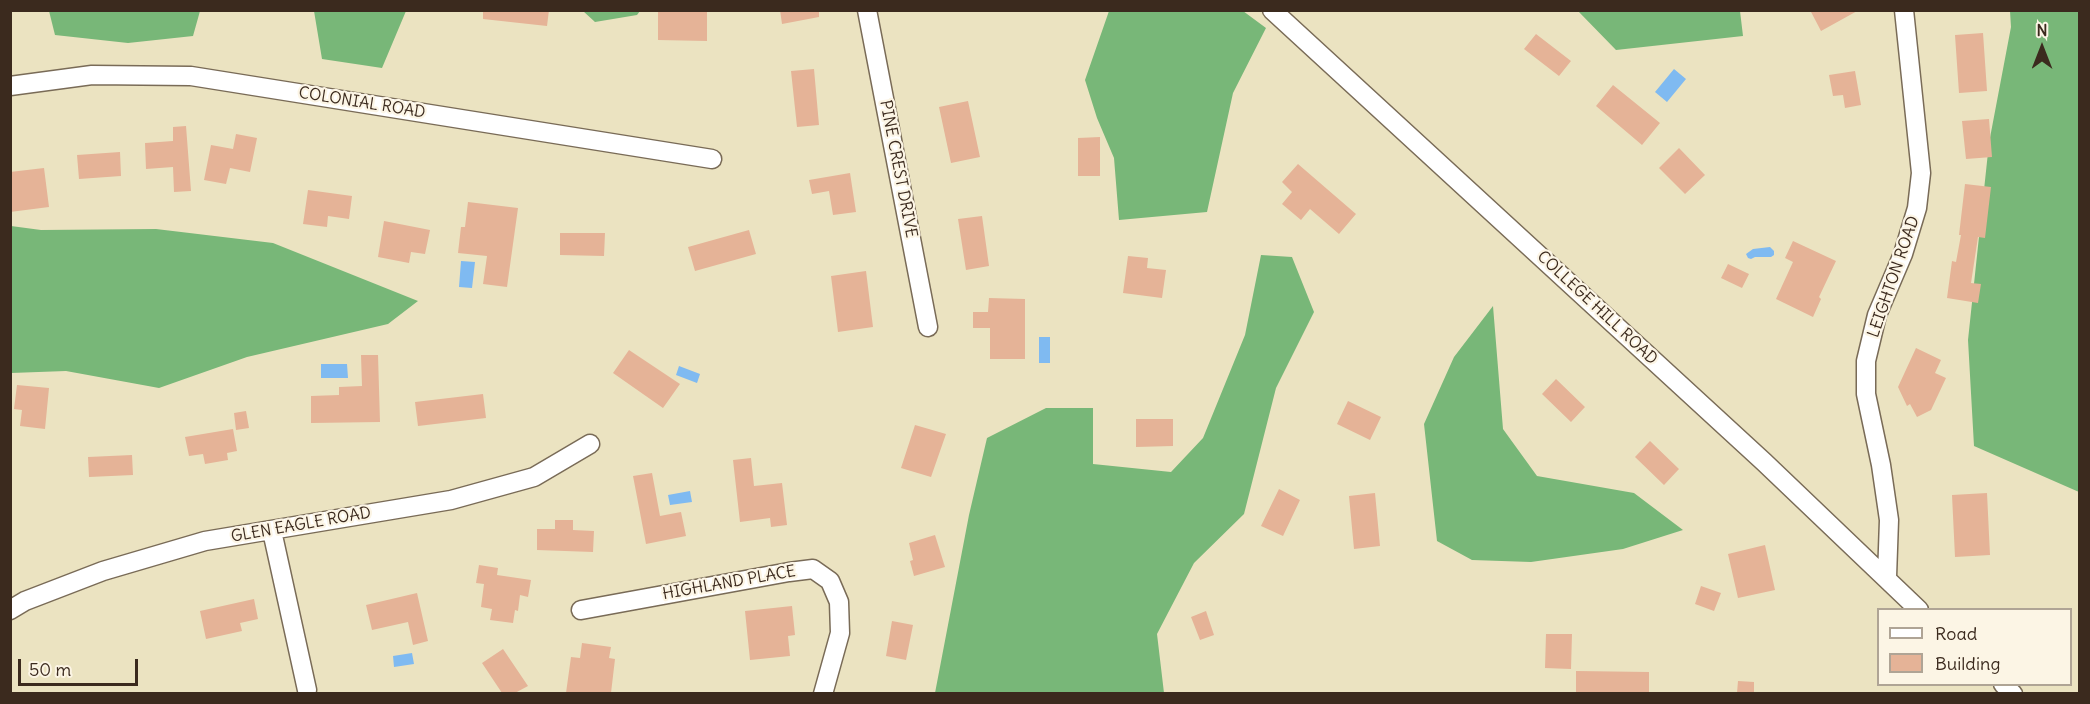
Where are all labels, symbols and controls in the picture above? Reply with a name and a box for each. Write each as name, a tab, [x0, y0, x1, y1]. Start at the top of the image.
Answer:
north arrow	[2012, 18, 2072, 78]
text: N	[2036, 20, 2048, 40]
street label: COLONIAL ROAD	[297, 84, 427, 122]
street label: PINE CREST DRIVE	[875, 99, 921, 239]
street label: LEIGHTON ROAD	[1864, 214, 1924, 340]
street label: COLLEGE HILL ROAD	[1533, 247, 1661, 369]
street label: GLEN EAGLE ROAD	[230, 503, 372, 547]
street label: HIGHLAND PLACE	[661, 562, 797, 604]
legend	[1877, 608, 2072, 686]
text: Road	[1935, 622, 1977, 645]
scale bar	[21, 647, 141, 685]
text: Building	[1935, 652, 2000, 675]
text: 50 m	[29, 658, 71, 681]

